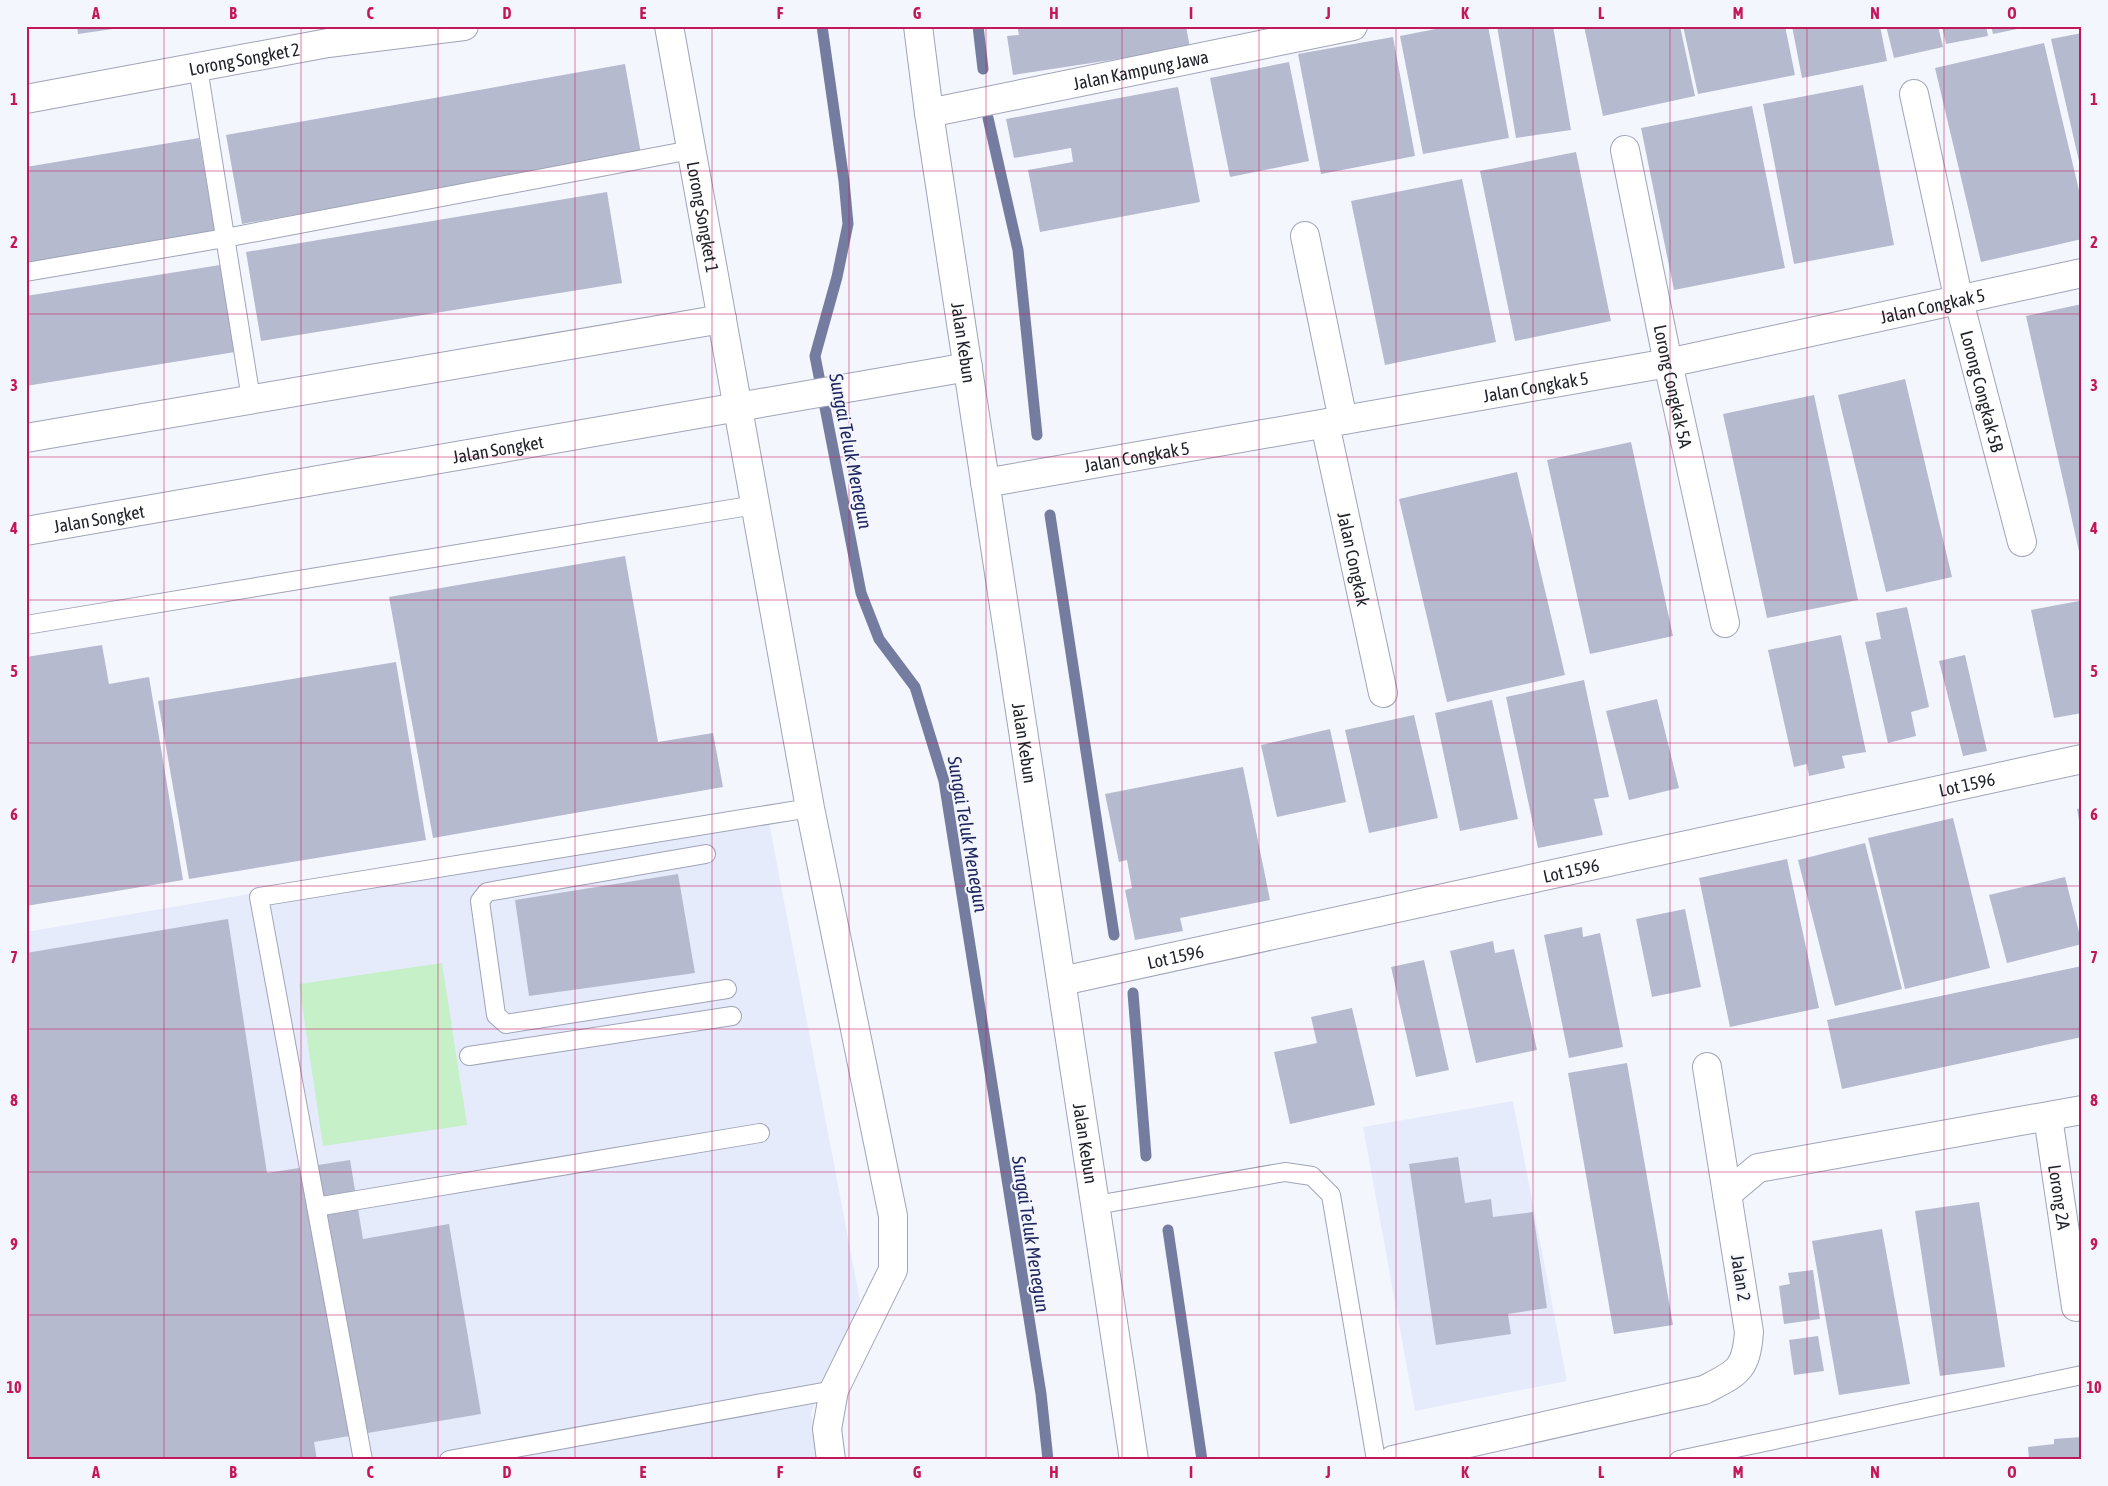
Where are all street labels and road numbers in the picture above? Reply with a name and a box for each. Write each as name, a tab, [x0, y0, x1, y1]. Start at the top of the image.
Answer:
street label: Lorong Songket 2	[187, 38, 302, 79]
street label: Jalan Kampung Jawa	[1071, 45, 1210, 94]
street label: Lorong Songket 1	[683, 160, 724, 274]
street label: Jalan Congkak 5	[1878, 284, 1987, 327]
street label: Jalan Kebun	[947, 301, 980, 384]
street label: Lorong Congkak 5A	[1650, 323, 1697, 450]
street label: Lorong Congkak 5B	[1957, 328, 2009, 455]
street label: Jalan Congkak 5	[1481, 367, 1590, 406]
street label: Jalan Songket	[451, 431, 545, 467]
street label: Jalan Congkak 5	[1082, 437, 1191, 476]
street label: Jalan Songket	[52, 500, 146, 537]
street label: Jalan Congkak	[1334, 510, 1374, 608]
street label: Jalan Kebun	[1008, 701, 1041, 785]
street label: Lot 1596	[1937, 768, 1997, 800]
street label: Lot 1596	[1541, 854, 1601, 887]
street label: Lot 1596	[1145, 940, 1205, 973]
street label: Jalan Kebun	[1069, 1102, 1102, 1185]
street label: Lorong 2A	[2045, 1163, 2075, 1231]
street label: Jalan 2	[1727, 1253, 1755, 1303]

